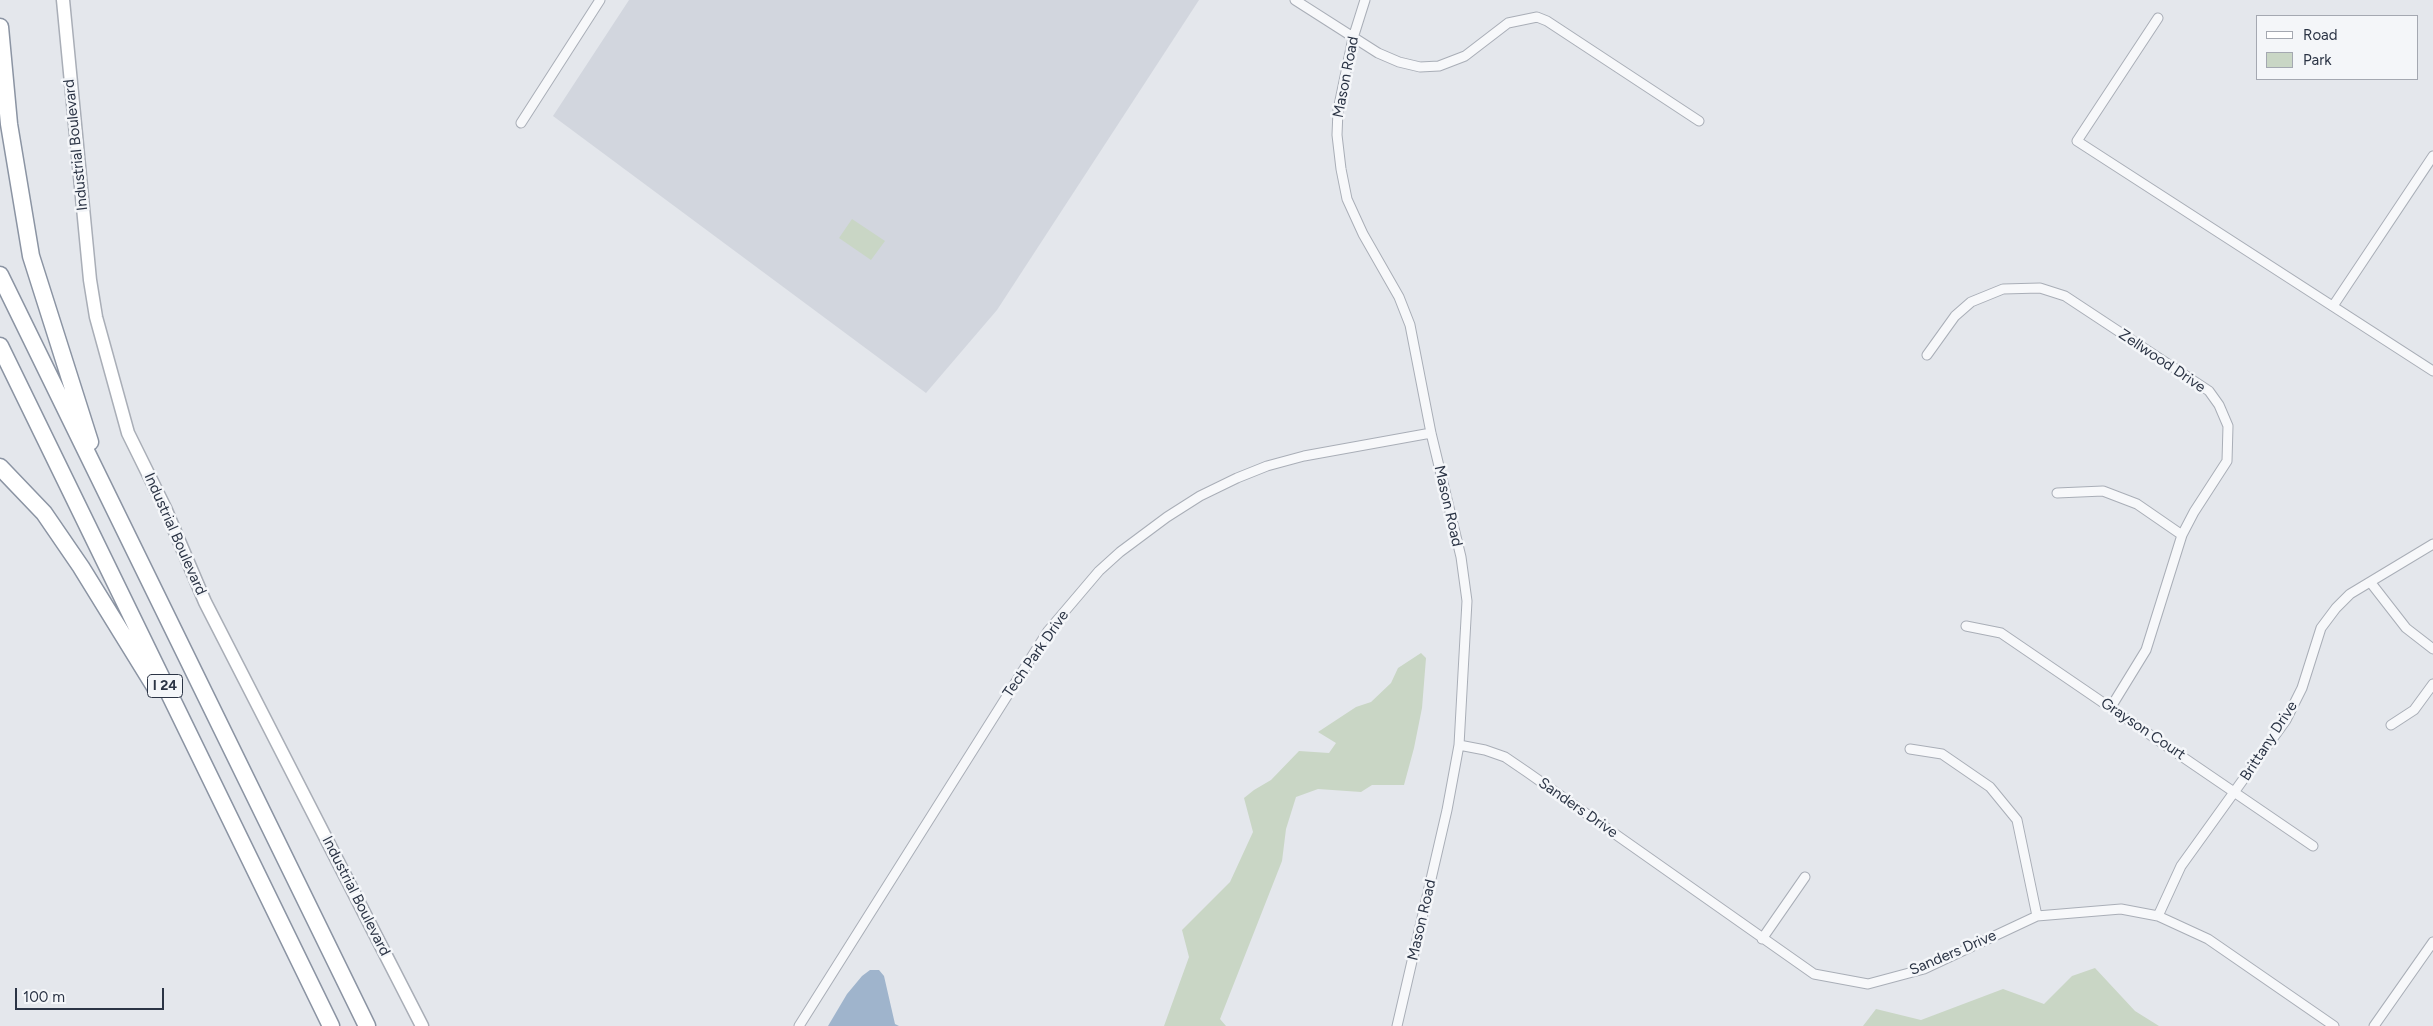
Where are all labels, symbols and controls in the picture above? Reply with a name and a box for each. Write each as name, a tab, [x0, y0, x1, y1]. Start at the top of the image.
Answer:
legend	[2256, 15, 2418, 80]
text: Road	[2303, 26, 2338, 44]
street label: Mason Road	[1329, 35, 1363, 119]
text: Park	[2303, 51, 2332, 69]
street label: Industrial Boulevard	[60, 78, 92, 212]
street label: Zellwood Drive	[2115, 325, 2209, 397]
street label: Mason Road	[1430, 464, 1466, 548]
street label: Industrial Boulevard	[140, 470, 210, 598]
street label: Tech Park Drive	[999, 607, 1073, 701]
road number: I 24	[148, 674, 182, 698]
street label: Grayson Court	[2097, 694, 2189, 764]
street label: Brittany Drive	[2237, 698, 2301, 784]
street label: Sanders Drive	[1535, 774, 1621, 842]
street label: Industrial Boulevard	[318, 833, 394, 959]
street label: Mason Road	[1404, 878, 1440, 962]
street label: Sanders Drive	[1907, 927, 1999, 979]
scale bar	[18, 978, 166, 1010]
text: 100 m	[23, 988, 65, 1006]

